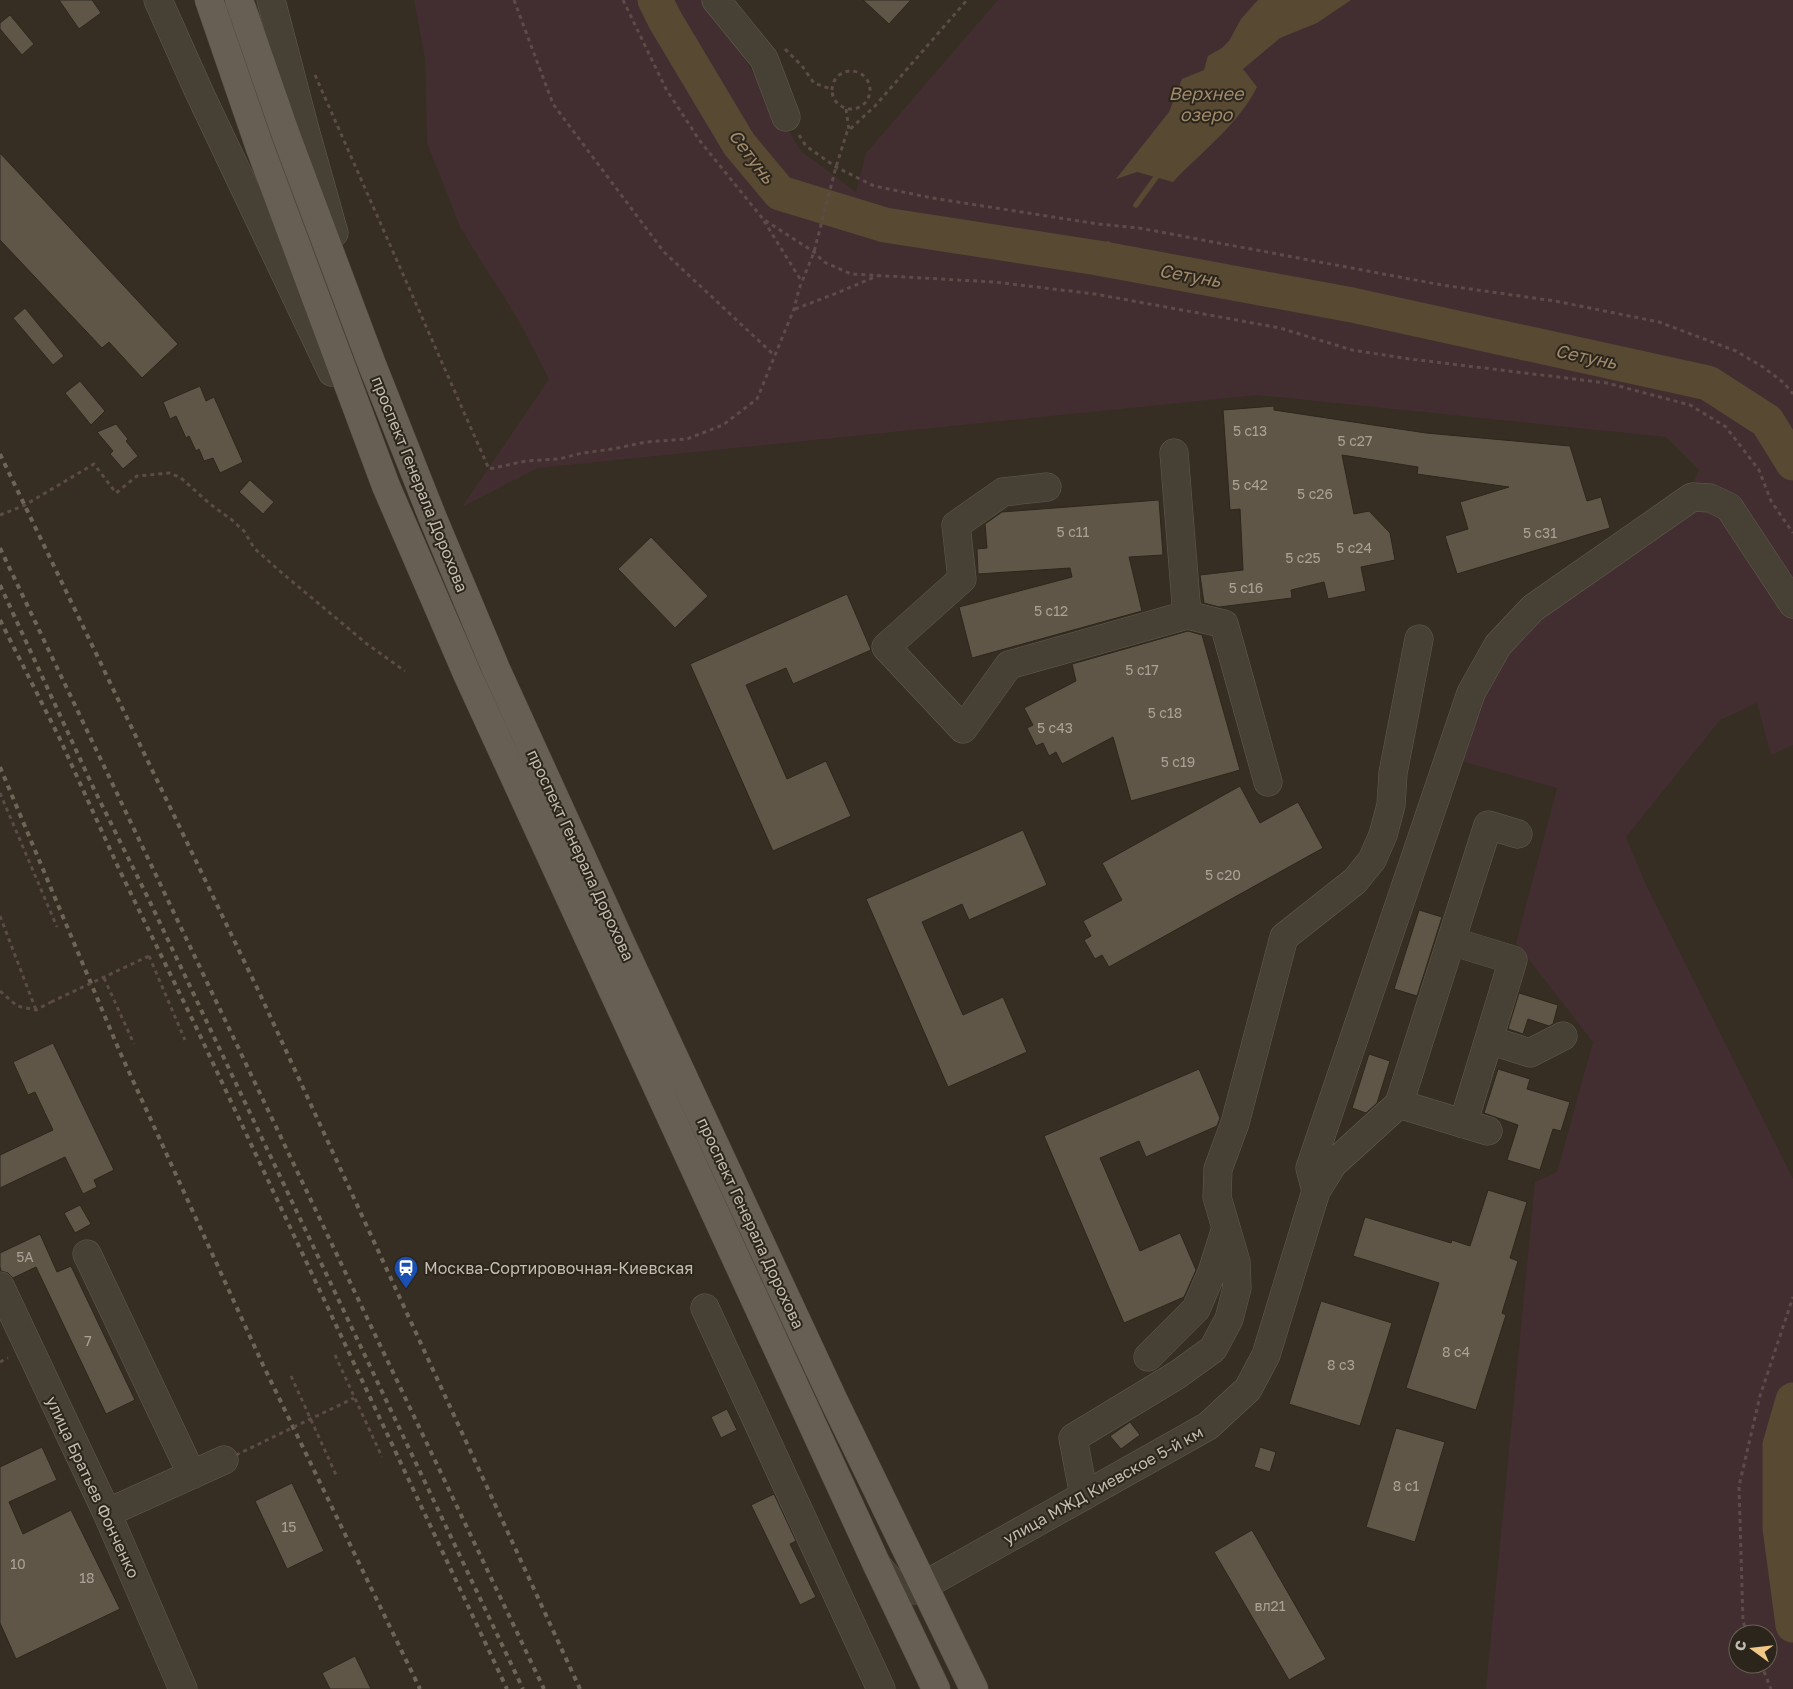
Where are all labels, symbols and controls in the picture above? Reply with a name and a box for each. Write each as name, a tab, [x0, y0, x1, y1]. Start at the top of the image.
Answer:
water label: Верхнее озеро	[1169, 82, 1245, 125]
water label: Сетунь	[724, 125, 780, 188]
water label: Сетунь	[1157, 259, 1223, 291]
water label: Сетунь	[1553, 339, 1619, 373]
street label: проспект Генерала Дорохова	[367, 373, 473, 595]
house number: 5 с13	[1233, 422, 1267, 439]
house number: 5 с27	[1338, 432, 1372, 449]
house number: 5 с42	[1232, 476, 1268, 493]
house number: 5 с26	[1297, 485, 1333, 502]
house number: 5 с11	[1057, 523, 1090, 540]
house number: 5 с31	[1523, 524, 1557, 541]
house number: 5 с24	[1336, 539, 1372, 556]
house number: 5 с25	[1285, 549, 1321, 566]
house number: 5 с16	[1229, 579, 1263, 596]
house number: 5 с12	[1034, 602, 1068, 619]
house number: 5 с17	[1125, 661, 1159, 678]
house number: 5 с18	[1148, 704, 1182, 721]
house number: 5 с43	[1037, 719, 1073, 736]
street label: проспект Генерала Дорохова	[523, 746, 639, 964]
house number: 5 с19	[1161, 753, 1195, 770]
house number: 5 с20	[1205, 866, 1241, 883]
street label: проспект Генерала Дорохова	[693, 1114, 809, 1332]
house number: 5А	[16, 1248, 34, 1265]
station icon: Москва-Сортировочная-Киевская	[393, 1255, 419, 1289]
place label: Москва-Сортировочная-Киевская	[424, 1258, 693, 1278]
house number: 7	[84, 1332, 92, 1349]
house number: 8 с4	[1442, 1343, 1470, 1360]
house number: 8 с3	[1327, 1356, 1355, 1373]
street label: улица Братьев Фонченко	[42, 1393, 144, 1581]
street label: улица МЖД Киевское 5-й км	[999, 1422, 1207, 1548]
house number: 8 с1	[1393, 1477, 1419, 1494]
house number: 15	[282, 1518, 296, 1535]
house number: 10	[10, 1555, 26, 1572]
house number: 18	[79, 1569, 95, 1586]
house number: вл21	[1254, 1597, 1286, 1614]
north arrow	[1728, 1624, 1778, 1674]
text: С	[1730, 1638, 1749, 1653]

